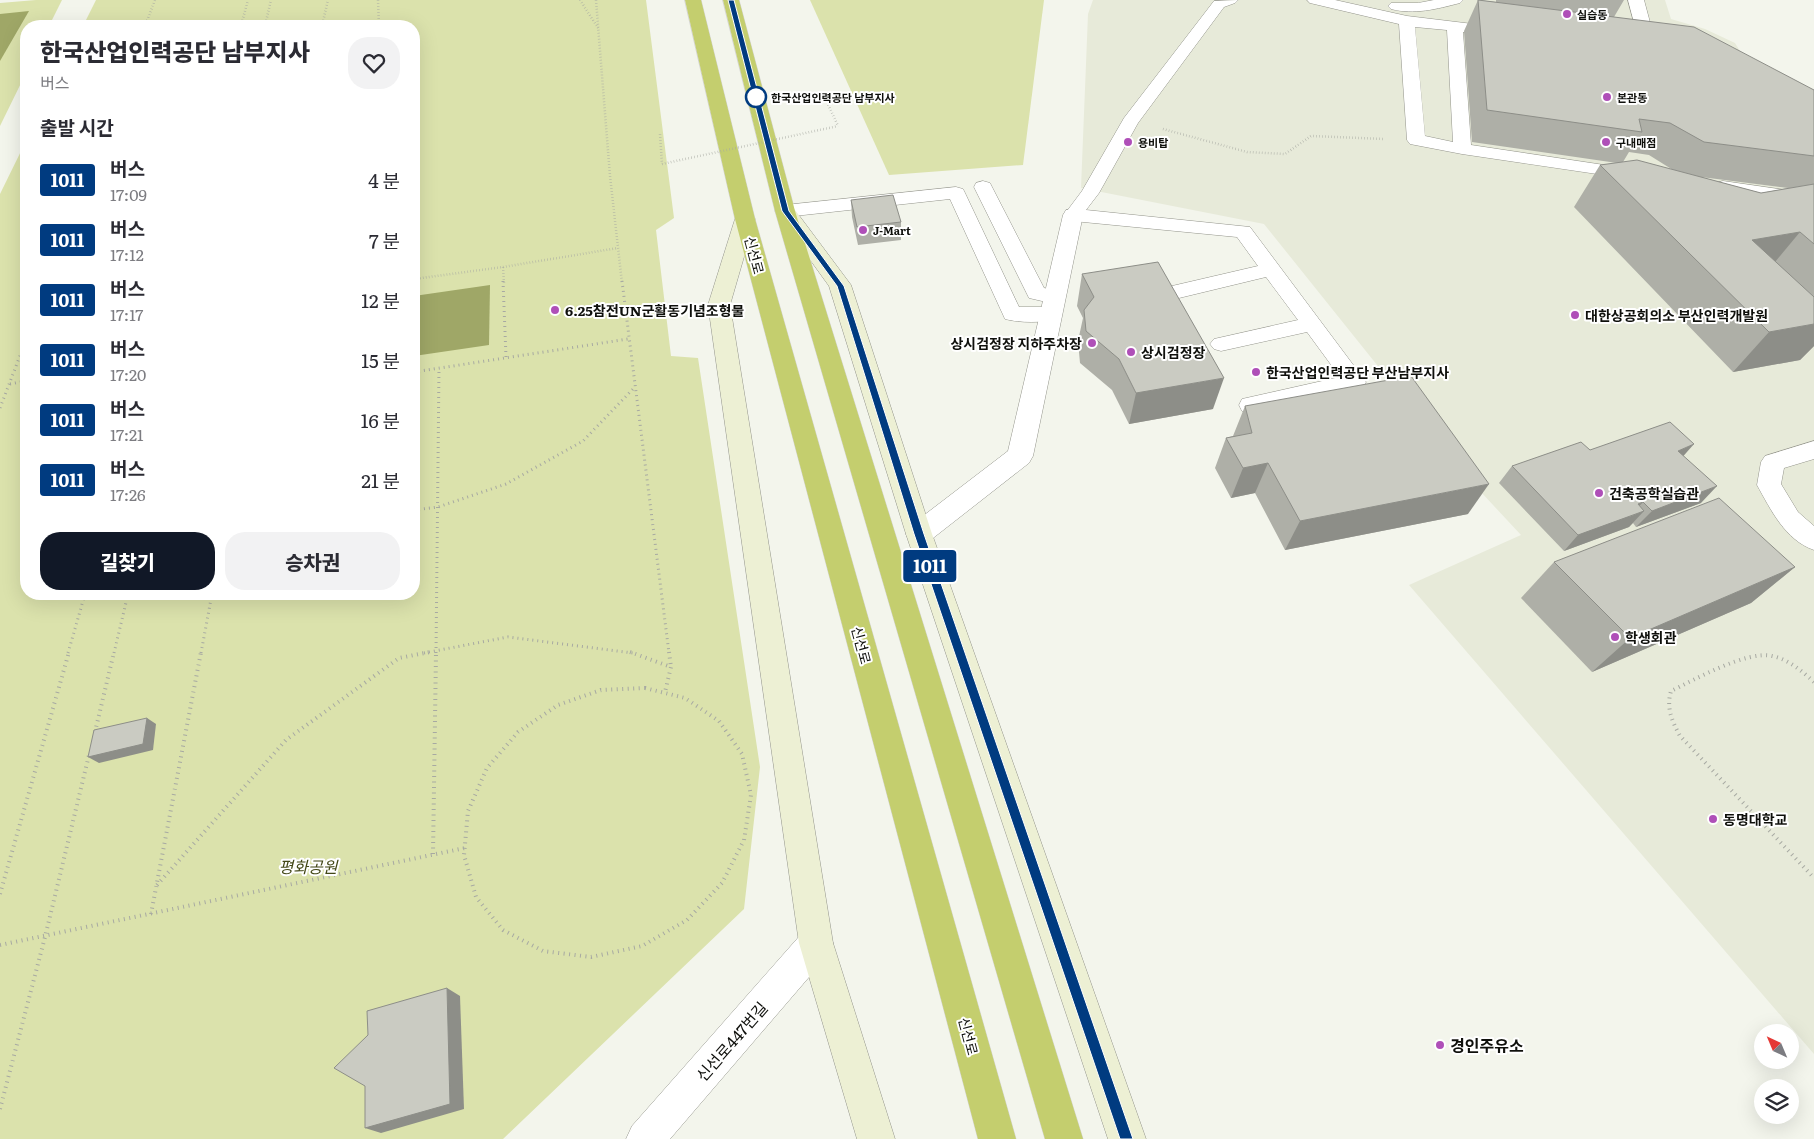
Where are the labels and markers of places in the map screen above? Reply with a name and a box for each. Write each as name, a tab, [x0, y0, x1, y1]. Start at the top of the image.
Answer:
place label: 실습동	[1577, 6, 1607, 22]
marker: 실습동	[1561, 8, 1573, 20]
marker: 한국산업인력공단 남부지사	[745, 86, 767, 108]
place label: 한국산업인력공단 남부지사	[771, 89, 895, 105]
place label: 본관동	[1617, 89, 1647, 105]
marker: 본관동	[1601, 91, 1613, 103]
place label: 용비탑	[1138, 134, 1168, 150]
place label: 구내매점	[1616, 134, 1656, 150]
marker: 용비탑	[1122, 136, 1134, 148]
marker: 구내매점	[1600, 136, 1612, 148]
place label: J-Mart	[873, 222, 911, 238]
marker: J-Mart	[857, 224, 869, 236]
place label: 6.25참전UN군활동기념조형물	[565, 300, 745, 320]
marker: 6.25참전UN군활동기념조형물	[549, 304, 561, 316]
place label: 대한상공회의소 부산인력개발원	[1585, 305, 1768, 325]
marker: 대한상공회의소 부산인력개발원	[1569, 309, 1581, 321]
place label: 상시검정장 지하주차장	[950, 333, 1082, 353]
marker: 상시검정장 지하주차장	[1086, 337, 1098, 349]
place label: 상시검정장	[1141, 342, 1206, 362]
marker: 상시검정장	[1125, 346, 1137, 358]
place label: 한국산업인력공단 부산남부지사	[1266, 362, 1449, 382]
marker: 한국산업인력공단 부산남부지사	[1250, 366, 1262, 378]
place label: 건축공학실습관	[1609, 483, 1699, 503]
marker: 건축공학실습관	[1593, 487, 1605, 499]
place label: 학생회관	[1625, 627, 1677, 647]
marker: 학생회관	[1609, 631, 1621, 643]
place label: 동명대학교	[1723, 809, 1788, 829]
marker: 동명대학교	[1707, 813, 1719, 825]
place label: 경인주유소	[1450, 1033, 1524, 1057]
marker: 경인주유소	[1434, 1039, 1446, 1051]

